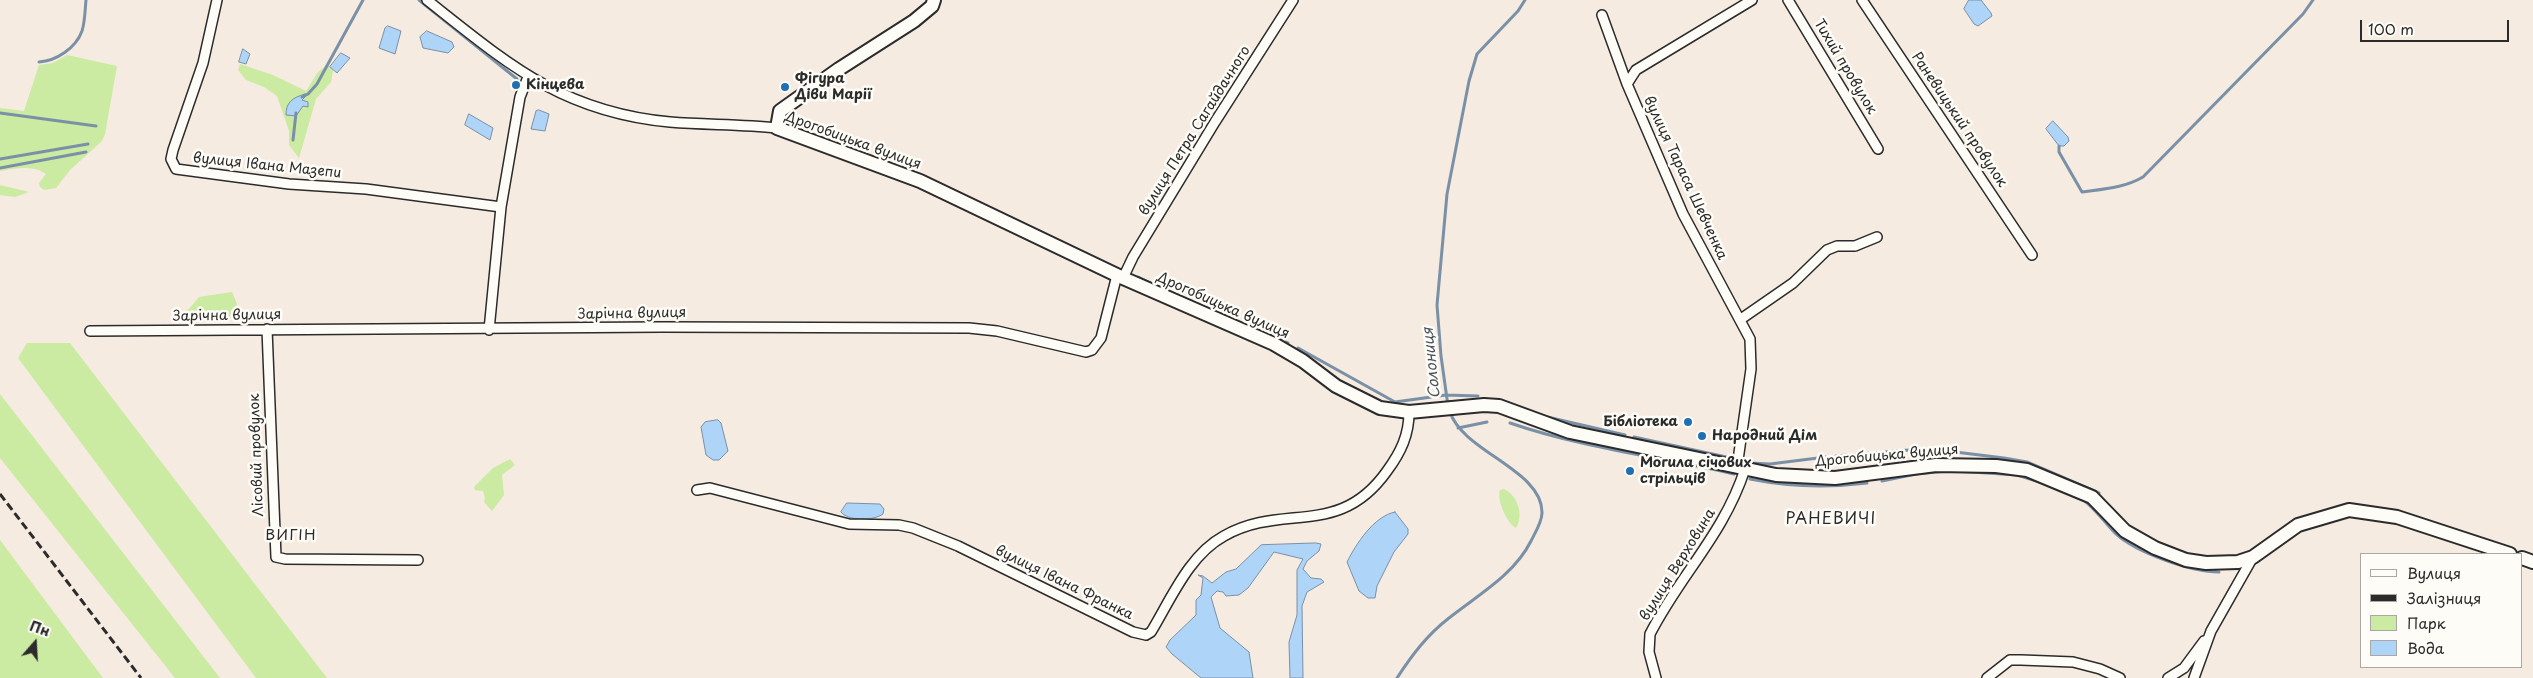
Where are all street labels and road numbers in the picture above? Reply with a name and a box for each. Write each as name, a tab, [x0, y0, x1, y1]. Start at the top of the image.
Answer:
street label: Тихий провулок	[1810, 16, 1880, 118]
street label: вулиця Петра Сагайдачного	[1136, 43, 1254, 219]
street label: Раневицький провулок	[1908, 49, 2010, 191]
street label: вулиця Тараса Шевченка	[1640, 93, 1730, 263]
street label: Дрогобицька вулиця	[783, 109, 923, 173]
street label: вулиця Івана Мазепи	[192, 150, 342, 182]
street label: Дрогобицька вулиця	[1154, 269, 1292, 343]
street label: Зарічна вулиця	[578, 305, 686, 323]
street label: Зарічна вулиця	[173, 307, 281, 325]
street label: Лісовий провулок	[246, 393, 268, 517]
street label: Дрогобицька вулиця	[1815, 441, 1959, 471]
street label: вулиця Верховина	[1637, 506, 1719, 624]
street label: вулиця Івана Франка	[992, 542, 1136, 624]

